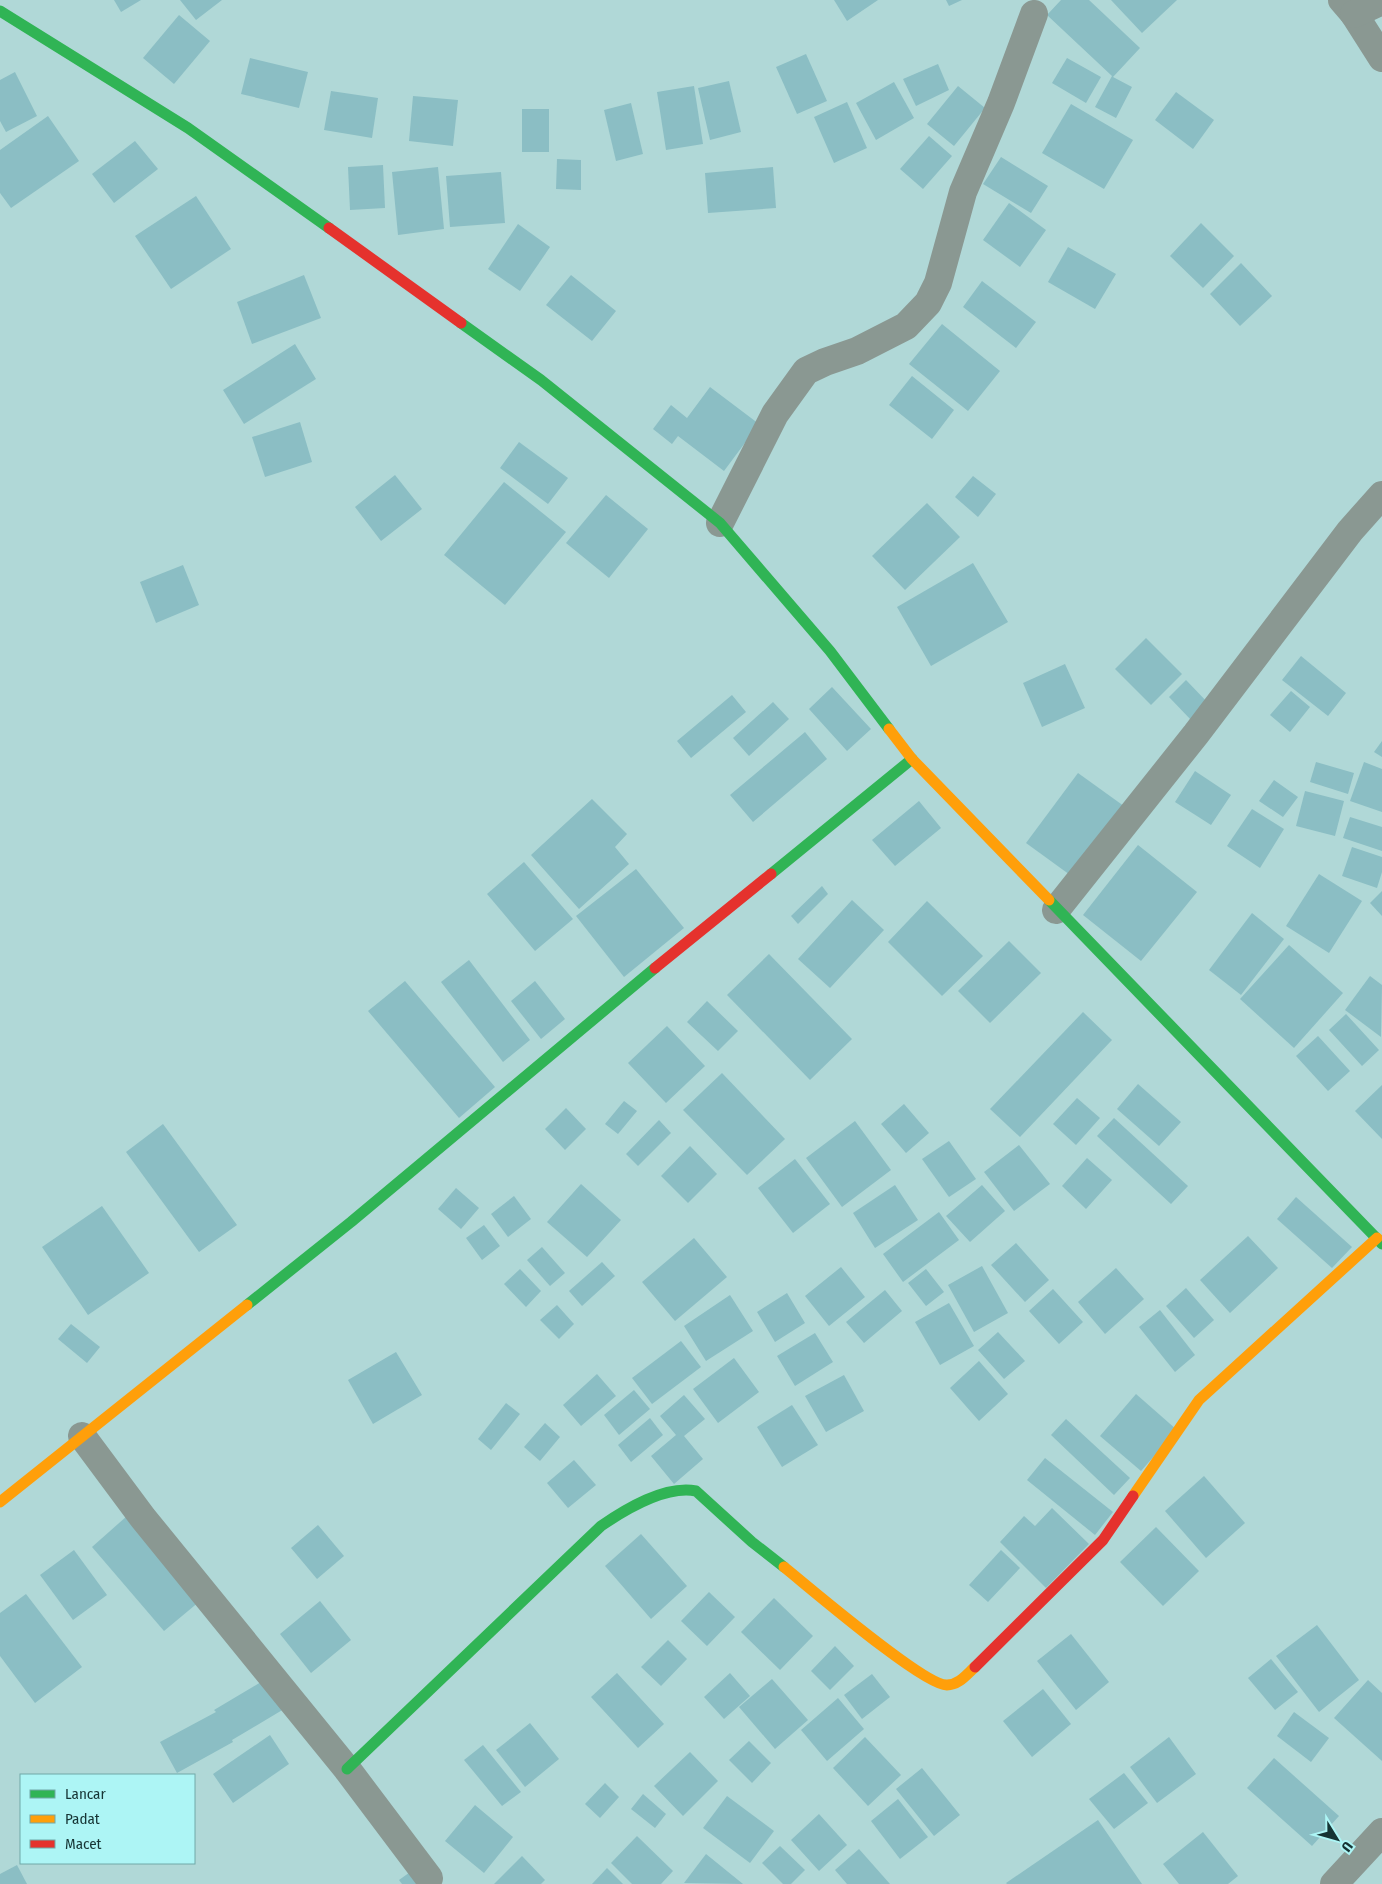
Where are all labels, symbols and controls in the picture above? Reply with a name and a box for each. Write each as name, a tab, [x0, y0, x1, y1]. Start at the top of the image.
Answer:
legend	[20, 1774, 195, 1864]
text: Lancar	[65, 1785, 106, 1803]
text: Padat	[65, 1810, 100, 1828]
north arrow	[1312, 1814, 1362, 1864]
text: Macet	[65, 1835, 102, 1853]
text: U	[1338, 1838, 1356, 1855]

